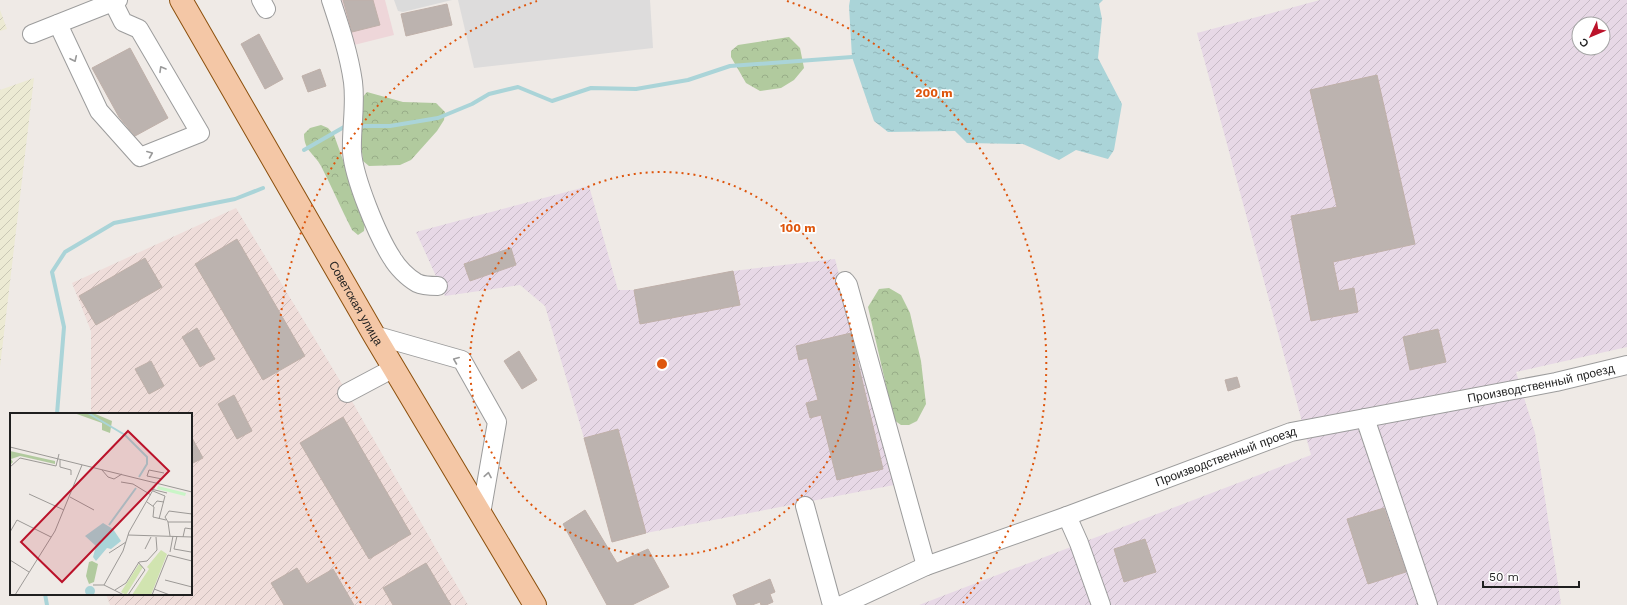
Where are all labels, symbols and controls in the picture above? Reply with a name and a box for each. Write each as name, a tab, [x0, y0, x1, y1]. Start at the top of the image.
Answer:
north arrow	[1571, 16, 1611, 56]
text: С	[1577, 35, 1592, 50]
one-way arrow	[69, 55, 77, 62]
one-way arrow	[160, 65, 167, 73]
text: 200 m	[915, 86, 953, 100]
one-way arrow	[146, 150, 153, 158]
text: 100 m	[780, 221, 816, 235]
street label: Советская улица	[326, 259, 386, 348]
one-way arrow	[453, 356, 460, 364]
centre of rings	[655, 357, 669, 371]
street label: Производственный проезд	[1466, 361, 1616, 406]
inset map	[10, 413, 192, 595]
street label: Производственный проезд	[1153, 424, 1298, 489]
one-way arrow	[483, 472, 492, 478]
scale bar	[1483, 563, 1579, 589]
text: 50 m	[1489, 570, 1519, 584]

